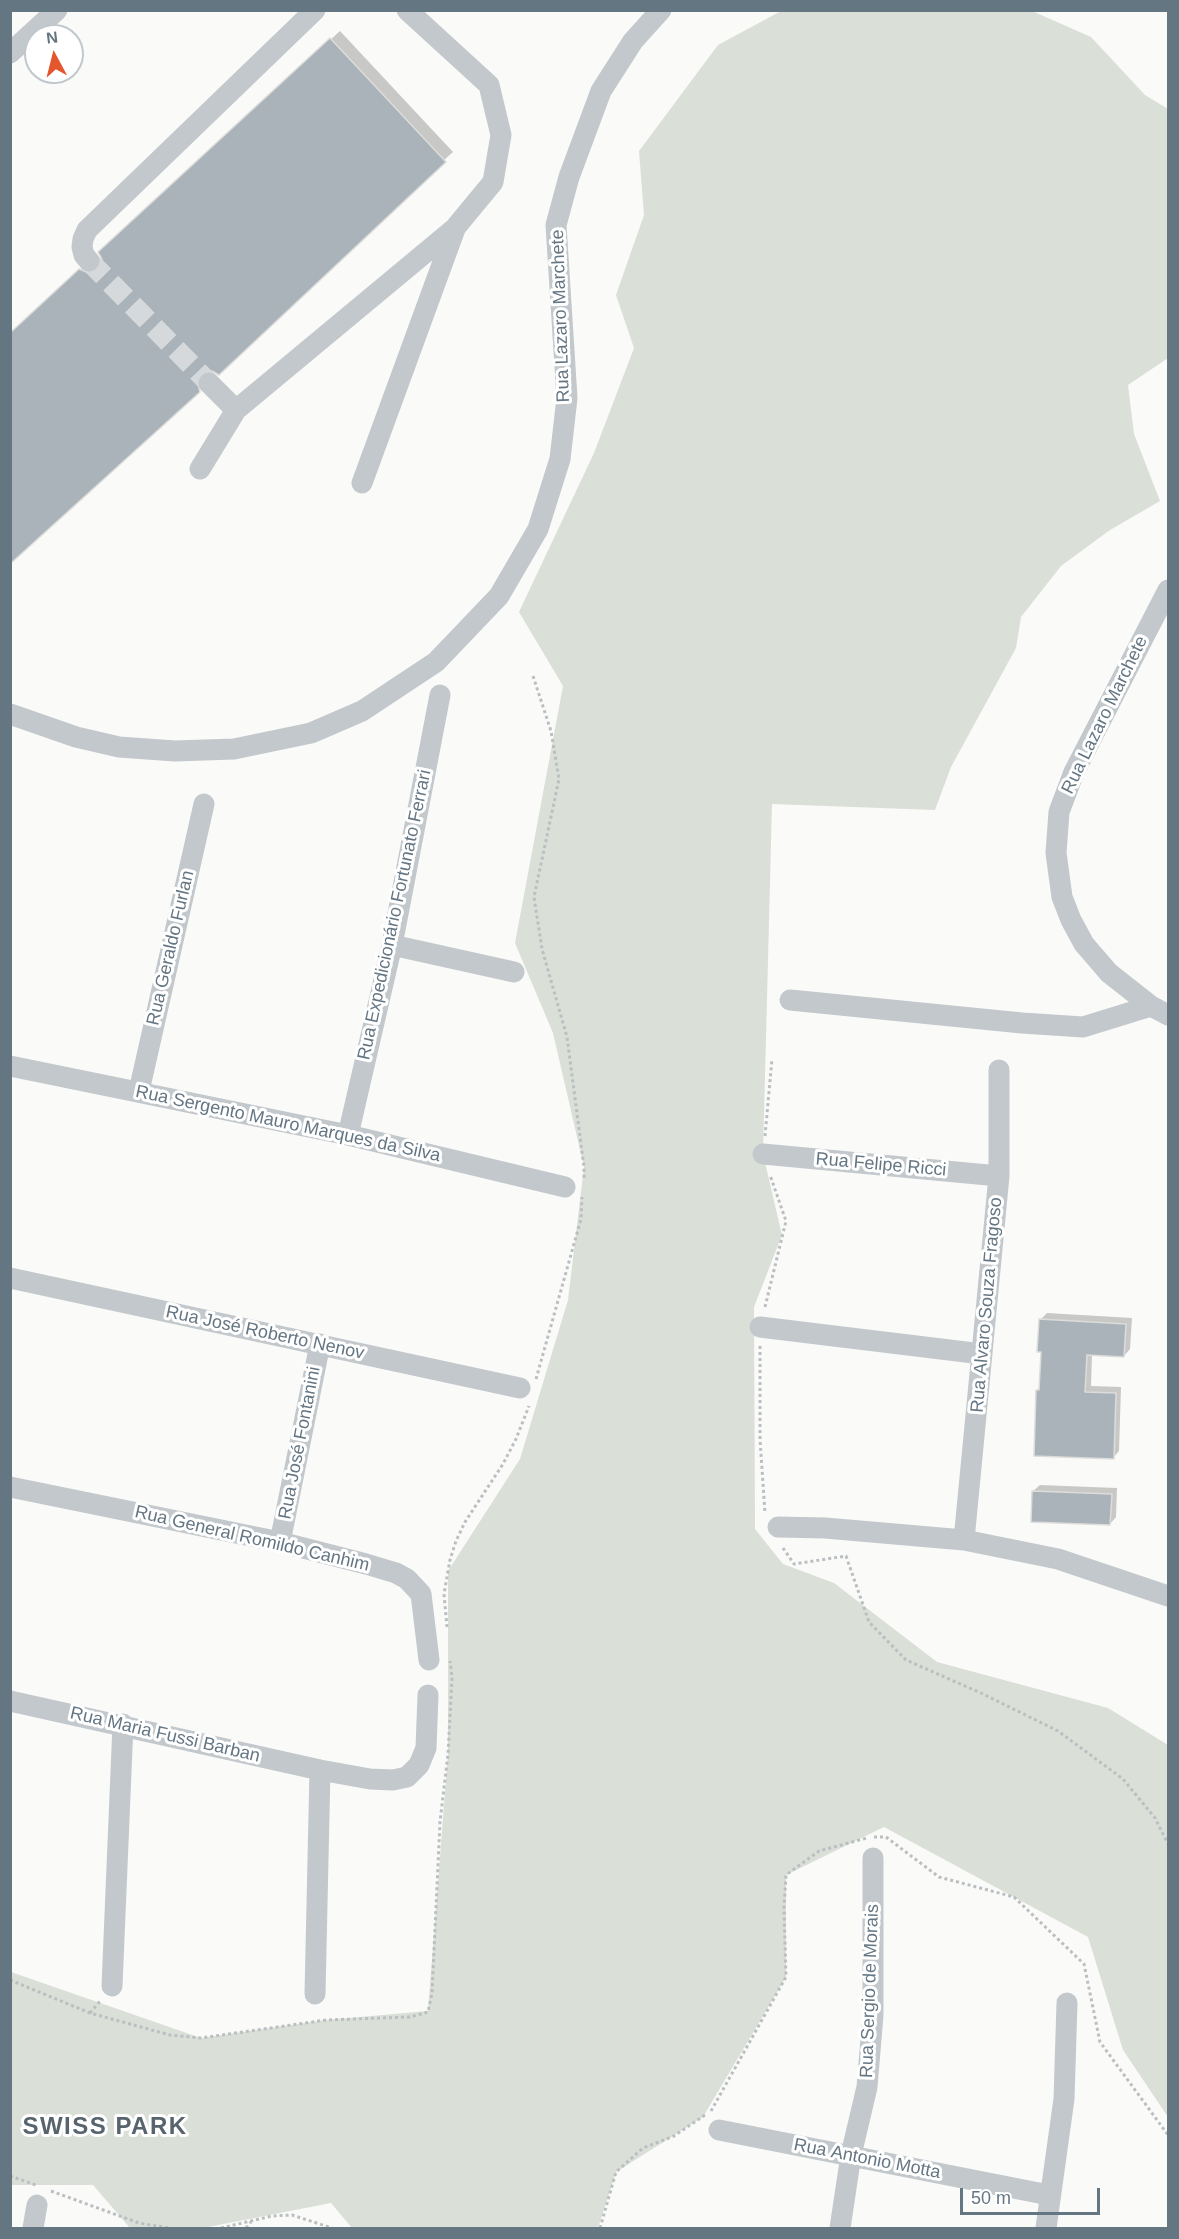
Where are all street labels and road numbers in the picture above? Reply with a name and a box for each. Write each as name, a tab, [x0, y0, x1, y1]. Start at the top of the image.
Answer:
street label: Rua Lazaro Marchete	[547, 229, 575, 403]
street label: Rua Lazaro Marchete	[1057, 632, 1153, 798]
street label: Rua Expedicionário Fortunato Ferrari	[354, 768, 436, 1062]
street label: Rua Geraldo Furlan	[143, 869, 199, 1027]
street label: Rua Sergento Mauro Marques da Silva	[134, 1081, 442, 1167]
street label: Rua Felipe Ricci	[815, 1149, 947, 1181]
street label: Rua Alvaro Souza Fragoso	[967, 1196, 1007, 1414]
street label: Rua José Roberto Nenov	[164, 1301, 366, 1365]
street label: Rua José Fontanini	[275, 1365, 325, 1521]
street label: Rua General Romildo Canhim	[133, 1501, 371, 1577]
street label: Rua Maria Fussi Barban	[68, 1703, 262, 1767]
street label: Rua Sergio de Morais	[856, 1904, 884, 2078]
street label: Rua Antonio Motta	[792, 2134, 942, 2184]

